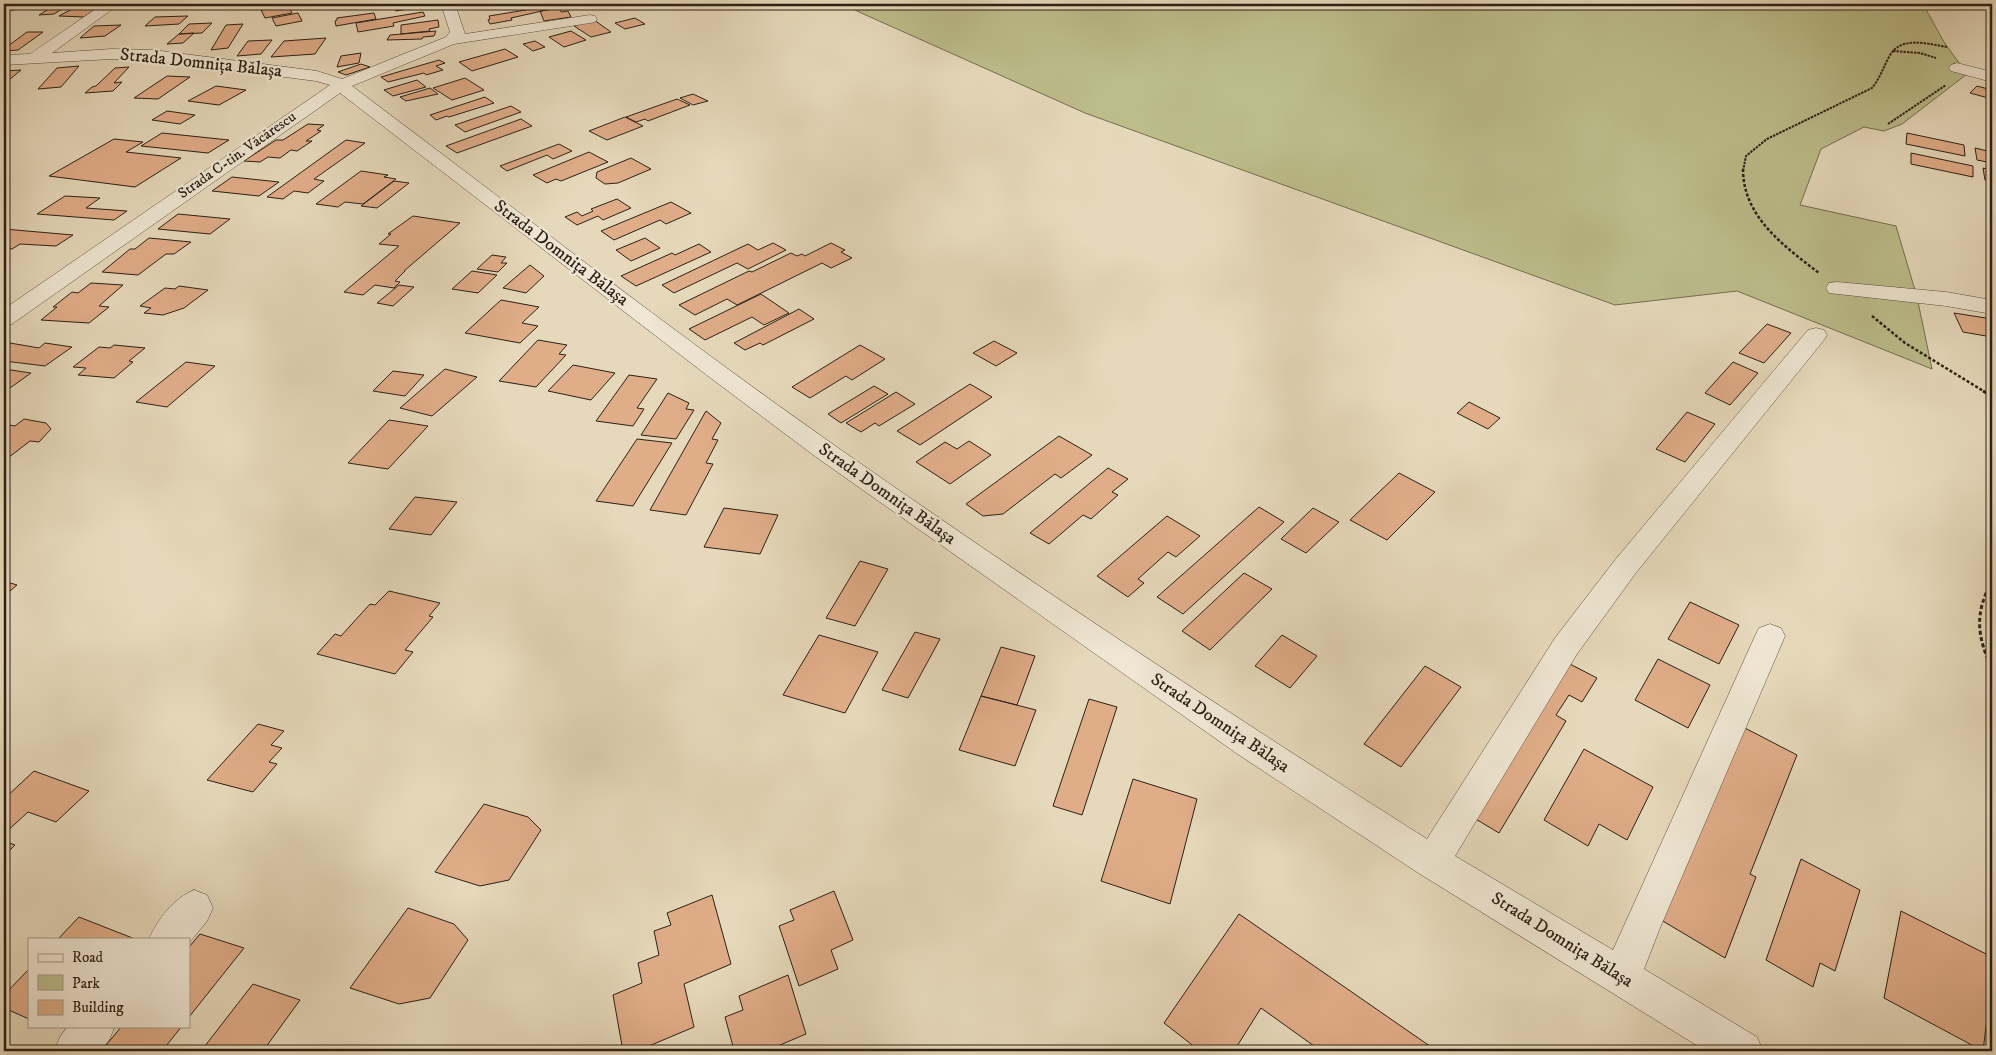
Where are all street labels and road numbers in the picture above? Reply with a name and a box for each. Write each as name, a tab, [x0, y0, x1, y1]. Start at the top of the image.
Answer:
street label: Strada Domnița Bălașa	[119, 44, 283, 82]
street label: Strada C-tin. Văcărescu	[174, 107, 300, 203]
street label: Strada Domnița Bălașa	[489, 195, 633, 311]
street label: Strada Domnița Bălașa	[814, 438, 960, 550]
street label: Strada Domnița Bălașa	[1146, 668, 1294, 778]
street label: Strada Domnița Bălașa	[1487, 888, 1637, 993]

